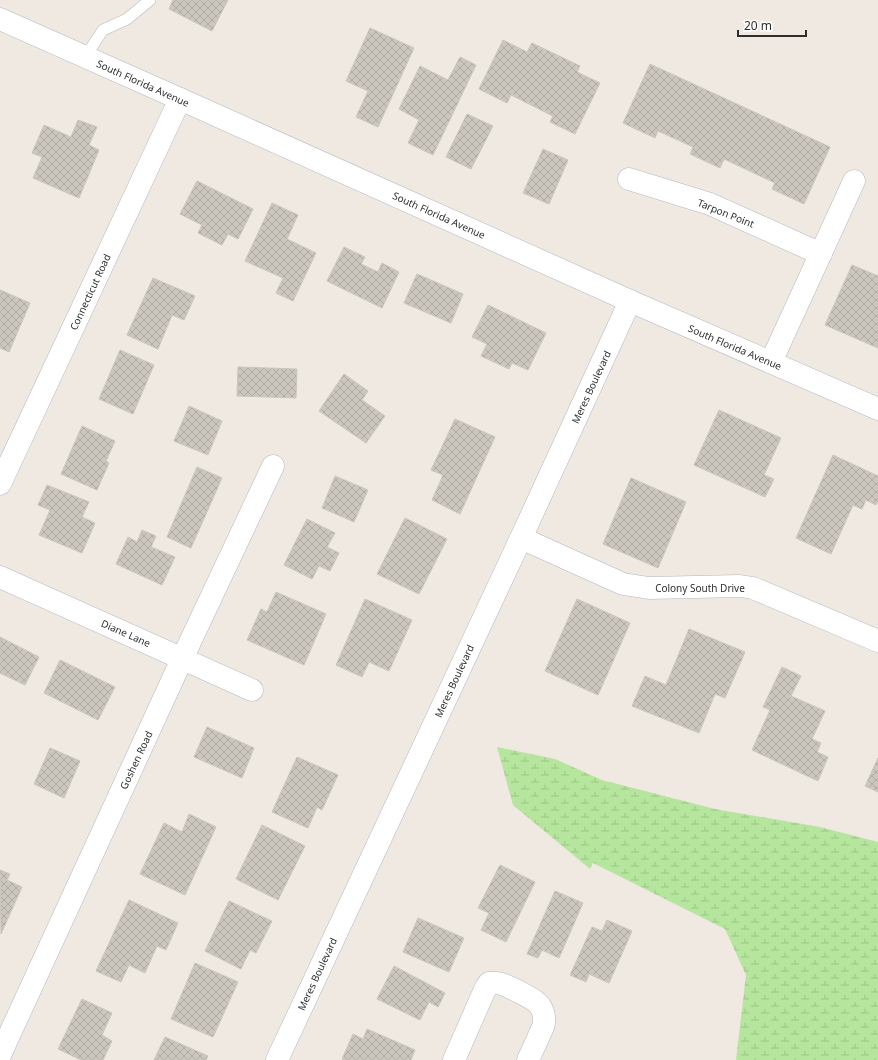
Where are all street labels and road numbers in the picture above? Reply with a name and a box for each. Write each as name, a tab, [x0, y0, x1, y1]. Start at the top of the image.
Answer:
street label: South Florida Avenue	[94, 56, 192, 110]
street label: South Florida Avenue	[390, 188, 488, 242]
street label: Tarpon Point	[696, 195, 757, 231]
street label: Connecticut Road	[66, 252, 114, 332]
street label: South Florida Avenue	[686, 321, 784, 373]
street label: Meres Boulevard	[568, 348, 614, 426]
street label: Colony South Drive	[655, 581, 745, 595]
street label: Diane Lane	[99, 616, 153, 650]
street label: Meres Boulevard	[431, 642, 477, 720]
street label: Goshen Road	[116, 729, 156, 791]
street label: Meres Boulevard	[294, 935, 340, 1013]

